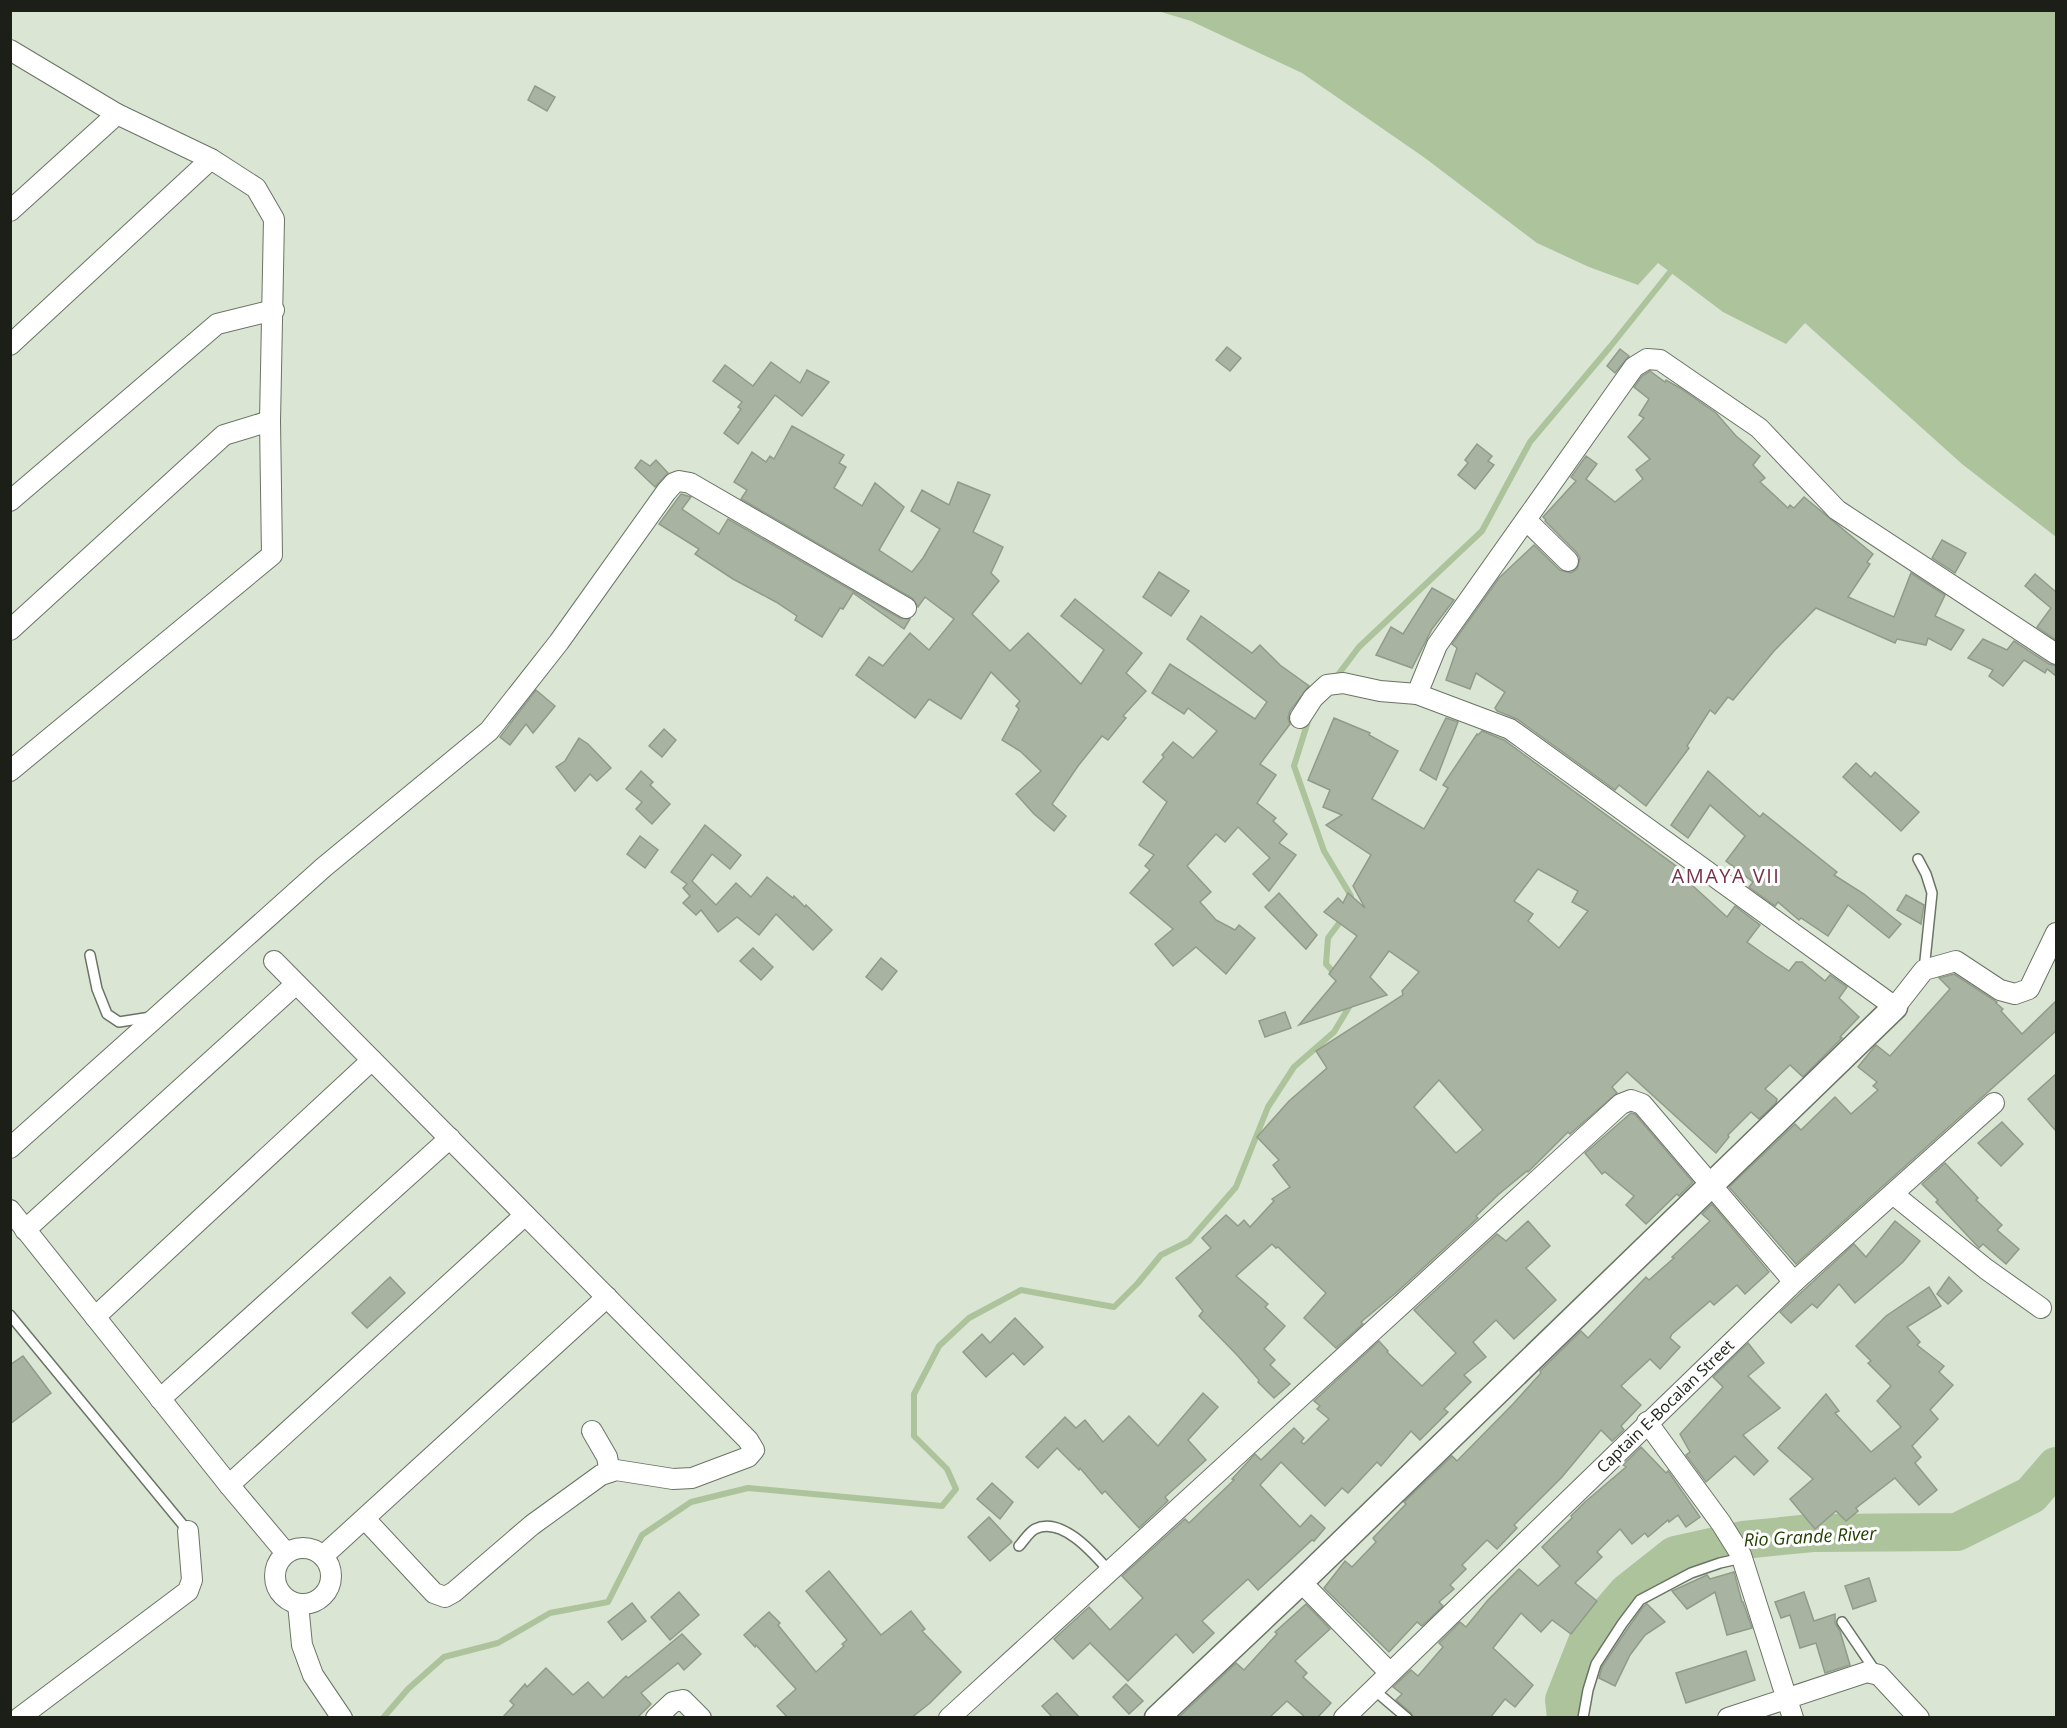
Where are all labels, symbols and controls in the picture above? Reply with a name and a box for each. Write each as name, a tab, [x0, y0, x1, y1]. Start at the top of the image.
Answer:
district label: AMAYA VII	[1672, 862, 1780, 889]
street label: Captain E-Bocalan Street	[1591, 1334, 1739, 1478]
water label: Rio Grande River	[1743, 1520, 1878, 1551]

